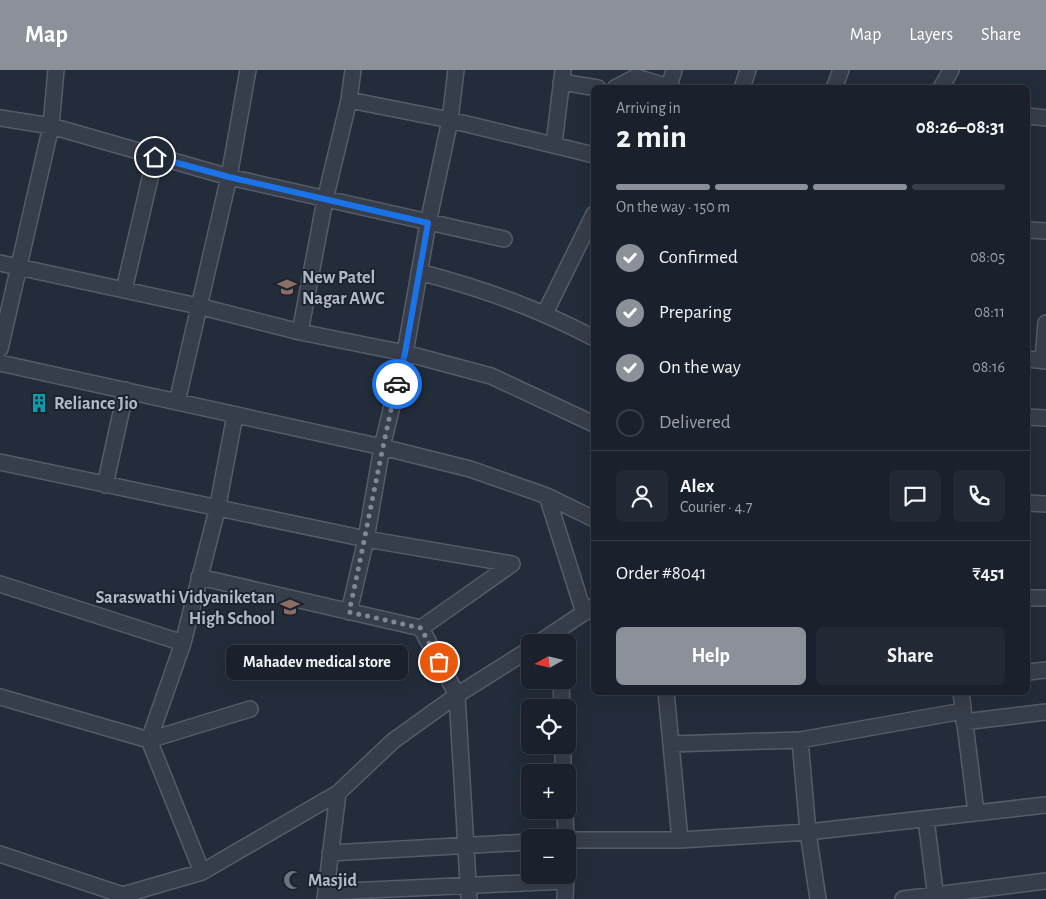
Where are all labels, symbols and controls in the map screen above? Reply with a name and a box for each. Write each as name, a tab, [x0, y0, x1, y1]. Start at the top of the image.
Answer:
text: Map	[25, 23, 68, 47]
text: Map	[850, 26, 881, 44]
text: Layers	[909, 26, 953, 44]
text: Share	[981, 26, 1021, 44]
text: Arriving in	[616, 100, 681, 116]
text: 08:26–08:31	[916, 118, 1005, 137]
text: 2 min	[616, 121, 687, 153]
pin	[134, 136, 176, 178]
icon: home	[141, 143, 169, 171]
text: On the way · 150 m	[616, 199, 730, 215]
icon: check	[616, 244, 644, 272]
text: Confirmed	[659, 248, 738, 267]
text: 08:05	[970, 249, 1005, 265]
place label: New Patel Nagar AWC	[302, 269, 385, 308]
school or university icon: New Patel Nagar AWC	[276, 276, 298, 298]
icon: check	[616, 299, 644, 327]
text: Preparing	[659, 303, 732, 322]
text: 08:11	[974, 304, 1005, 320]
icon: check	[616, 354, 644, 382]
text: On the way	[659, 358, 741, 377]
courier	[372, 359, 422, 409]
text: 08:16	[972, 359, 1005, 375]
icon: car	[383, 370, 411, 398]
building icon: Reliance Jio	[28, 392, 50, 414]
place label: Reliance Jio	[54, 395, 138, 413]
text: Delivered	[659, 413, 731, 432]
button: person	[616, 470, 668, 522]
button: chat	[889, 470, 941, 522]
button: phone	[953, 470, 1005, 522]
text: Alex	[680, 477, 714, 496]
text: Courier · 4.7	[680, 499, 752, 515]
text: Order #8041	[616, 564, 707, 583]
text: ₹451	[972, 564, 1005, 583]
place label: Saraswathi Vidyaniketan High School	[95, 589, 275, 628]
school or university icon: Saraswathi Vidyaniketan High School	[279, 596, 301, 618]
button: Help	[616, 627, 806, 685]
button: Share	[816, 627, 1005, 685]
north arrow	[521, 634, 576, 689]
map controls	[521, 634, 576, 884]
pin	[418, 641, 460, 683]
callout: Mahadev medical store	[226, 644, 409, 680]
icon: bag	[425, 648, 453, 676]
text: Mahadev medical store	[243, 654, 391, 670]
button: locate	[521, 699, 576, 754]
button: +	[521, 764, 576, 819]
button: −	[521, 829, 576, 884]
mosque icon: Masjid	[282, 869, 304, 891]
place label: Masjid	[308, 872, 358, 890]

